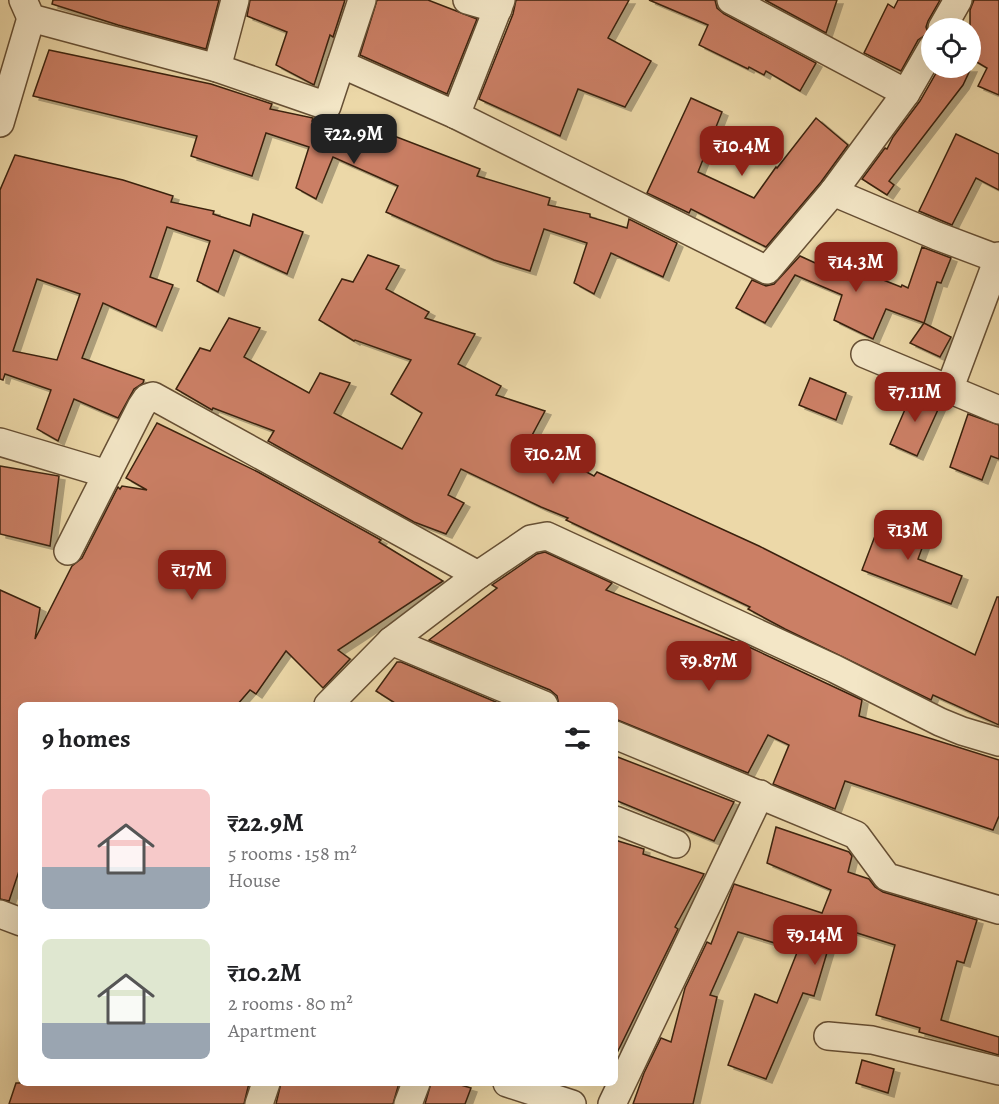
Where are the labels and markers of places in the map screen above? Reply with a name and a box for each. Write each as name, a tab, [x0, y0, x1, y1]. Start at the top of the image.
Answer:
pin: ₹22.9M	[305, 114, 403, 165]
pin: ₹10.4M	[693, 126, 791, 177]
pin: ₹14.3M	[807, 242, 905, 293]
pin: ₹7.11M	[866, 372, 964, 423]
pin: ₹10.2M	[504, 434, 602, 485]
pin: ₹13M	[872, 510, 944, 561]
pin: ₹17M	[156, 550, 228, 601]
pin: ₹9.87M	[660, 641, 758, 692]
pin: ₹9.14M	[766, 915, 864, 966]

